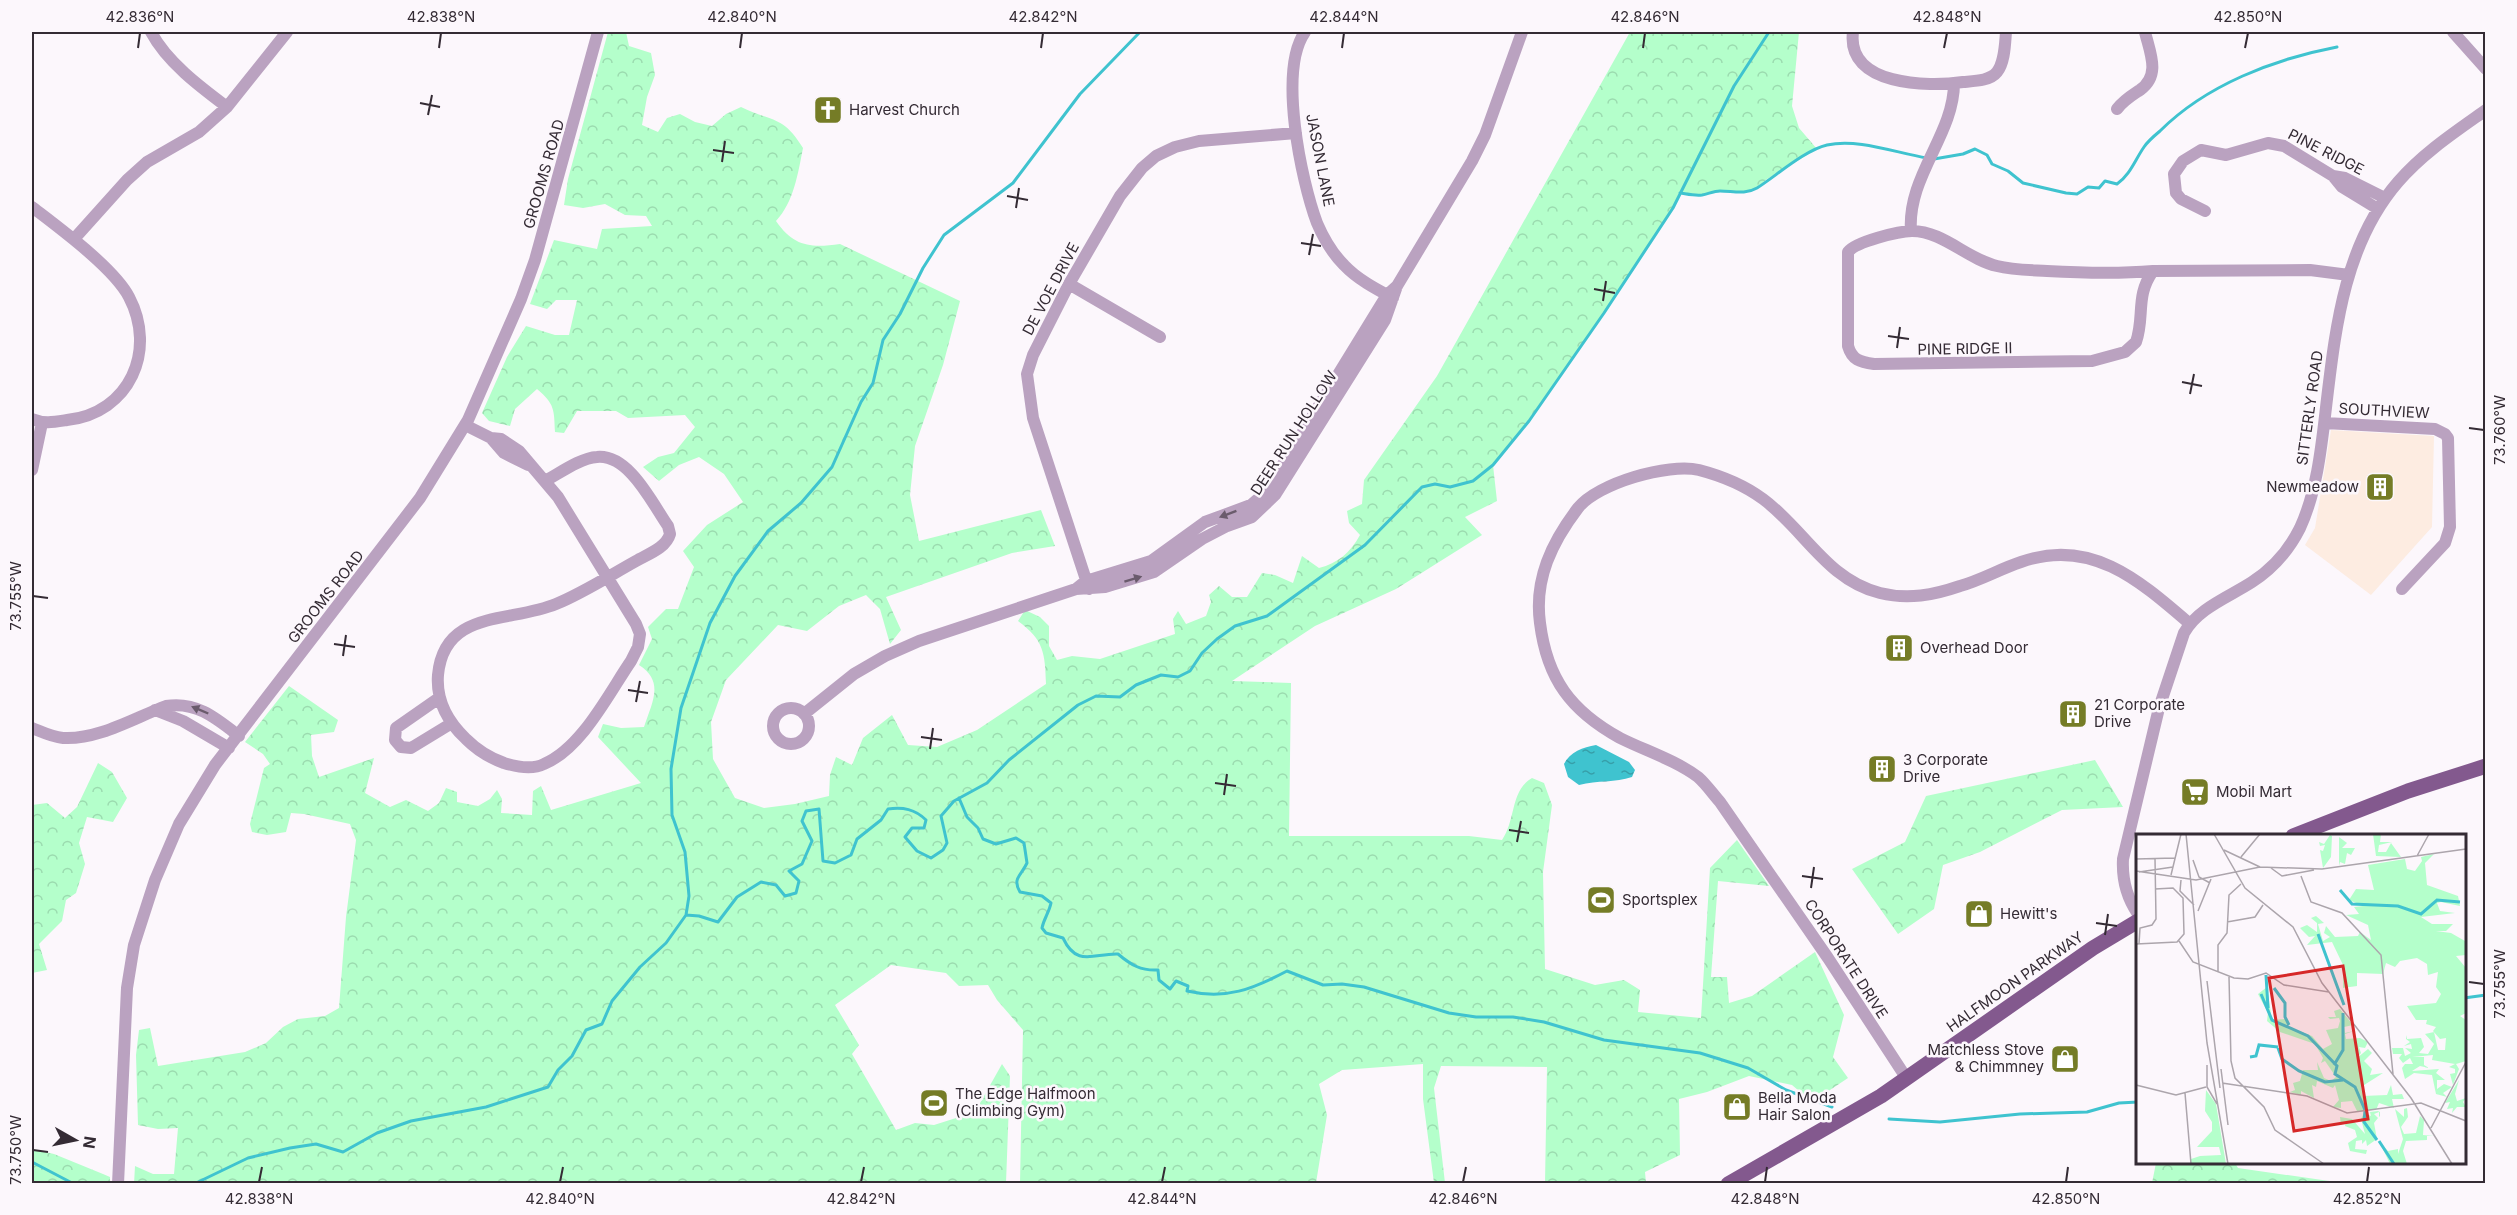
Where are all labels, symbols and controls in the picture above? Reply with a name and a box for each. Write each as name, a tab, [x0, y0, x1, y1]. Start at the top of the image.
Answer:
text: 42.836°N	[106, 7, 174, 26]
text: 42.838°N	[407, 7, 475, 26]
text: 42.840°N	[707, 7, 777, 26]
text: 42.842°N	[1008, 7, 1078, 26]
text: 42.844°N	[1309, 7, 1379, 26]
text: 42.846°N	[1610, 7, 1680, 26]
text: 42.848°N	[1913, 7, 1982, 26]
text: 42.850°N	[2214, 7, 2282, 26]
church icon: Harvest Church	[812, 94, 844, 126]
place label: Harvest Church	[849, 100, 960, 119]
street label: JASON LANE	[1302, 112, 1339, 208]
street label: GROOMS ROAD	[519, 117, 568, 231]
street label: PINE RIDGE	[2285, 124, 2367, 179]
street label: DE VOE DRIVE	[1018, 239, 1083, 338]
street label: PINE RIDGE II	[1917, 338, 2013, 359]
street label: SITTERLY ROAD	[2292, 349, 2327, 467]
street label: DEER RUN HOLLOW	[1246, 367, 1341, 498]
text: 73.760°W	[2490, 395, 2509, 465]
street label: SOUTHVIEW	[2338, 399, 2430, 422]
building icon: Newmeadow	[2364, 471, 2396, 503]
place label: Newmeadow	[2266, 477, 2359, 496]
one-way arrow	[1219, 510, 1237, 519]
street label: GROOMS ROAD	[283, 546, 368, 647]
text: 73.755°W	[6, 561, 25, 631]
one-way arrow	[1124, 574, 1142, 583]
building icon: Overhead Door	[1883, 632, 1915, 664]
place label: Overhead Door	[1920, 638, 2029, 657]
place label: 21 Corporate Drive	[2094, 695, 2185, 731]
building icon: 21 Corporate Drive	[2057, 698, 2089, 730]
one-way arrow	[190, 705, 208, 715]
place label: 3 Corporate Drive	[1903, 750, 1988, 786]
building icon: 3 Corporate Drive	[1866, 753, 1898, 785]
supermarket icon: Mobil Mart	[2179, 776, 2211, 808]
place label: Mobil Mart	[2216, 782, 2292, 801]
inset map	[2136, 834, 2466, 1164]
sports icon: Sportsplex	[1585, 884, 1617, 916]
place label: Sportsplex	[1622, 890, 1698, 909]
street label: CORPORATE DRIVE	[1801, 895, 1892, 1022]
shop icon: Hewitt's	[1963, 898, 1995, 930]
place label: Hewitt's	[2000, 904, 2057, 923]
street label: HALFMOON PARKWAY	[1943, 927, 2087, 1036]
text: 73.755°W	[2490, 949, 2509, 1019]
place label: Matchless Stove & Chimmney	[1927, 1040, 2045, 1076]
shop icon: Matchless Stove & Chimmney	[2049, 1043, 2081, 1075]
place label: The Edge Halfmoon (Climbing Gym)	[955, 1084, 1096, 1120]
sports icon: The Edge Halfmoon (Climbing Gym)	[918, 1087, 950, 1119]
place label: Bella Moda Hair Salon	[1758, 1088, 1837, 1124]
shop icon: Bella Moda Hair Salon	[1721, 1091, 1753, 1123]
north arrow	[45, 1110, 105, 1170]
text: 73.750°W	[6, 1115, 25, 1185]
text: N	[79, 1135, 101, 1150]
text: 42.838°N	[225, 1189, 293, 1208]
text: 42.840°N	[525, 1189, 595, 1208]
text: 42.842°N	[826, 1189, 896, 1208]
text: 42.844°N	[1127, 1189, 1197, 1208]
text: 42.846°N	[1428, 1189, 1498, 1208]
text: 42.848°N	[1731, 1189, 1800, 1208]
text: 42.850°N	[2032, 1189, 2100, 1208]
text: 42.852°N	[2333, 1189, 2401, 1208]

